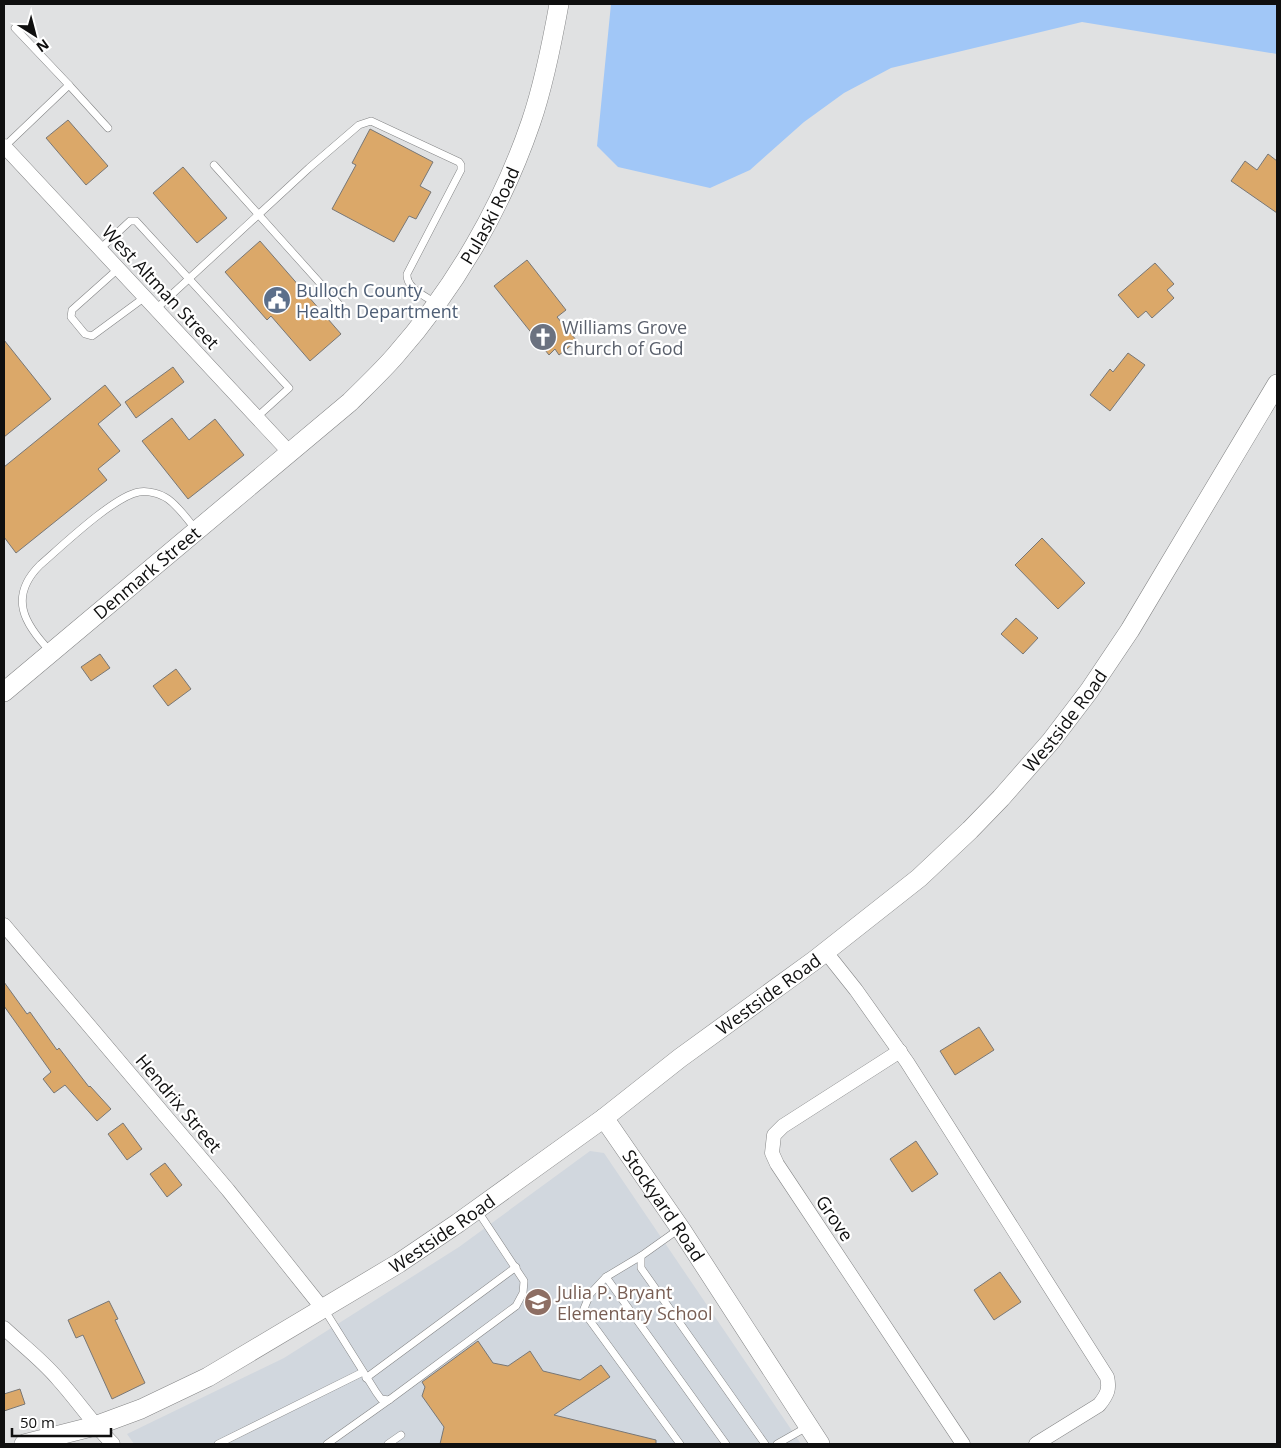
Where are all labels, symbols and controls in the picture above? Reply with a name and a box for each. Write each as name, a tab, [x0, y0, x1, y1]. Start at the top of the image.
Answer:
north arrow	[10, 10, 60, 60]
text: N	[33, 35, 53, 57]
street label: Pulaski Road	[454, 163, 525, 268]
street label: West Altman Street	[97, 220, 225, 354]
place label: Bulloch County Health Department	[296, 278, 458, 323]
public building icon: Bulloch County Health Department	[262, 285, 292, 315]
place label: Williams Grove Church of God	[562, 315, 687, 360]
church icon: Williams Grove Church of God	[528, 322, 558, 352]
street label: Denmark Street	[88, 521, 205, 624]
street label: Westside Road	[1017, 665, 1112, 777]
street label: Westside Road	[711, 948, 825, 1040]
street label: Hendrix Street	[131, 1049, 227, 1157]
street label: Stockyard Road	[617, 1145, 710, 1266]
street label: Westside Road	[384, 1188, 500, 1278]
street label: Grove	[811, 1190, 859, 1246]
place label: Julia P. Bryant Elementary School	[555, 1280, 713, 1325]
school or university icon: Julia P. Bryant Elementary School	[523, 1287, 553, 1317]
scale bar	[12, 1406, 111, 1438]
text: 50 m	[20, 1412, 55, 1432]

